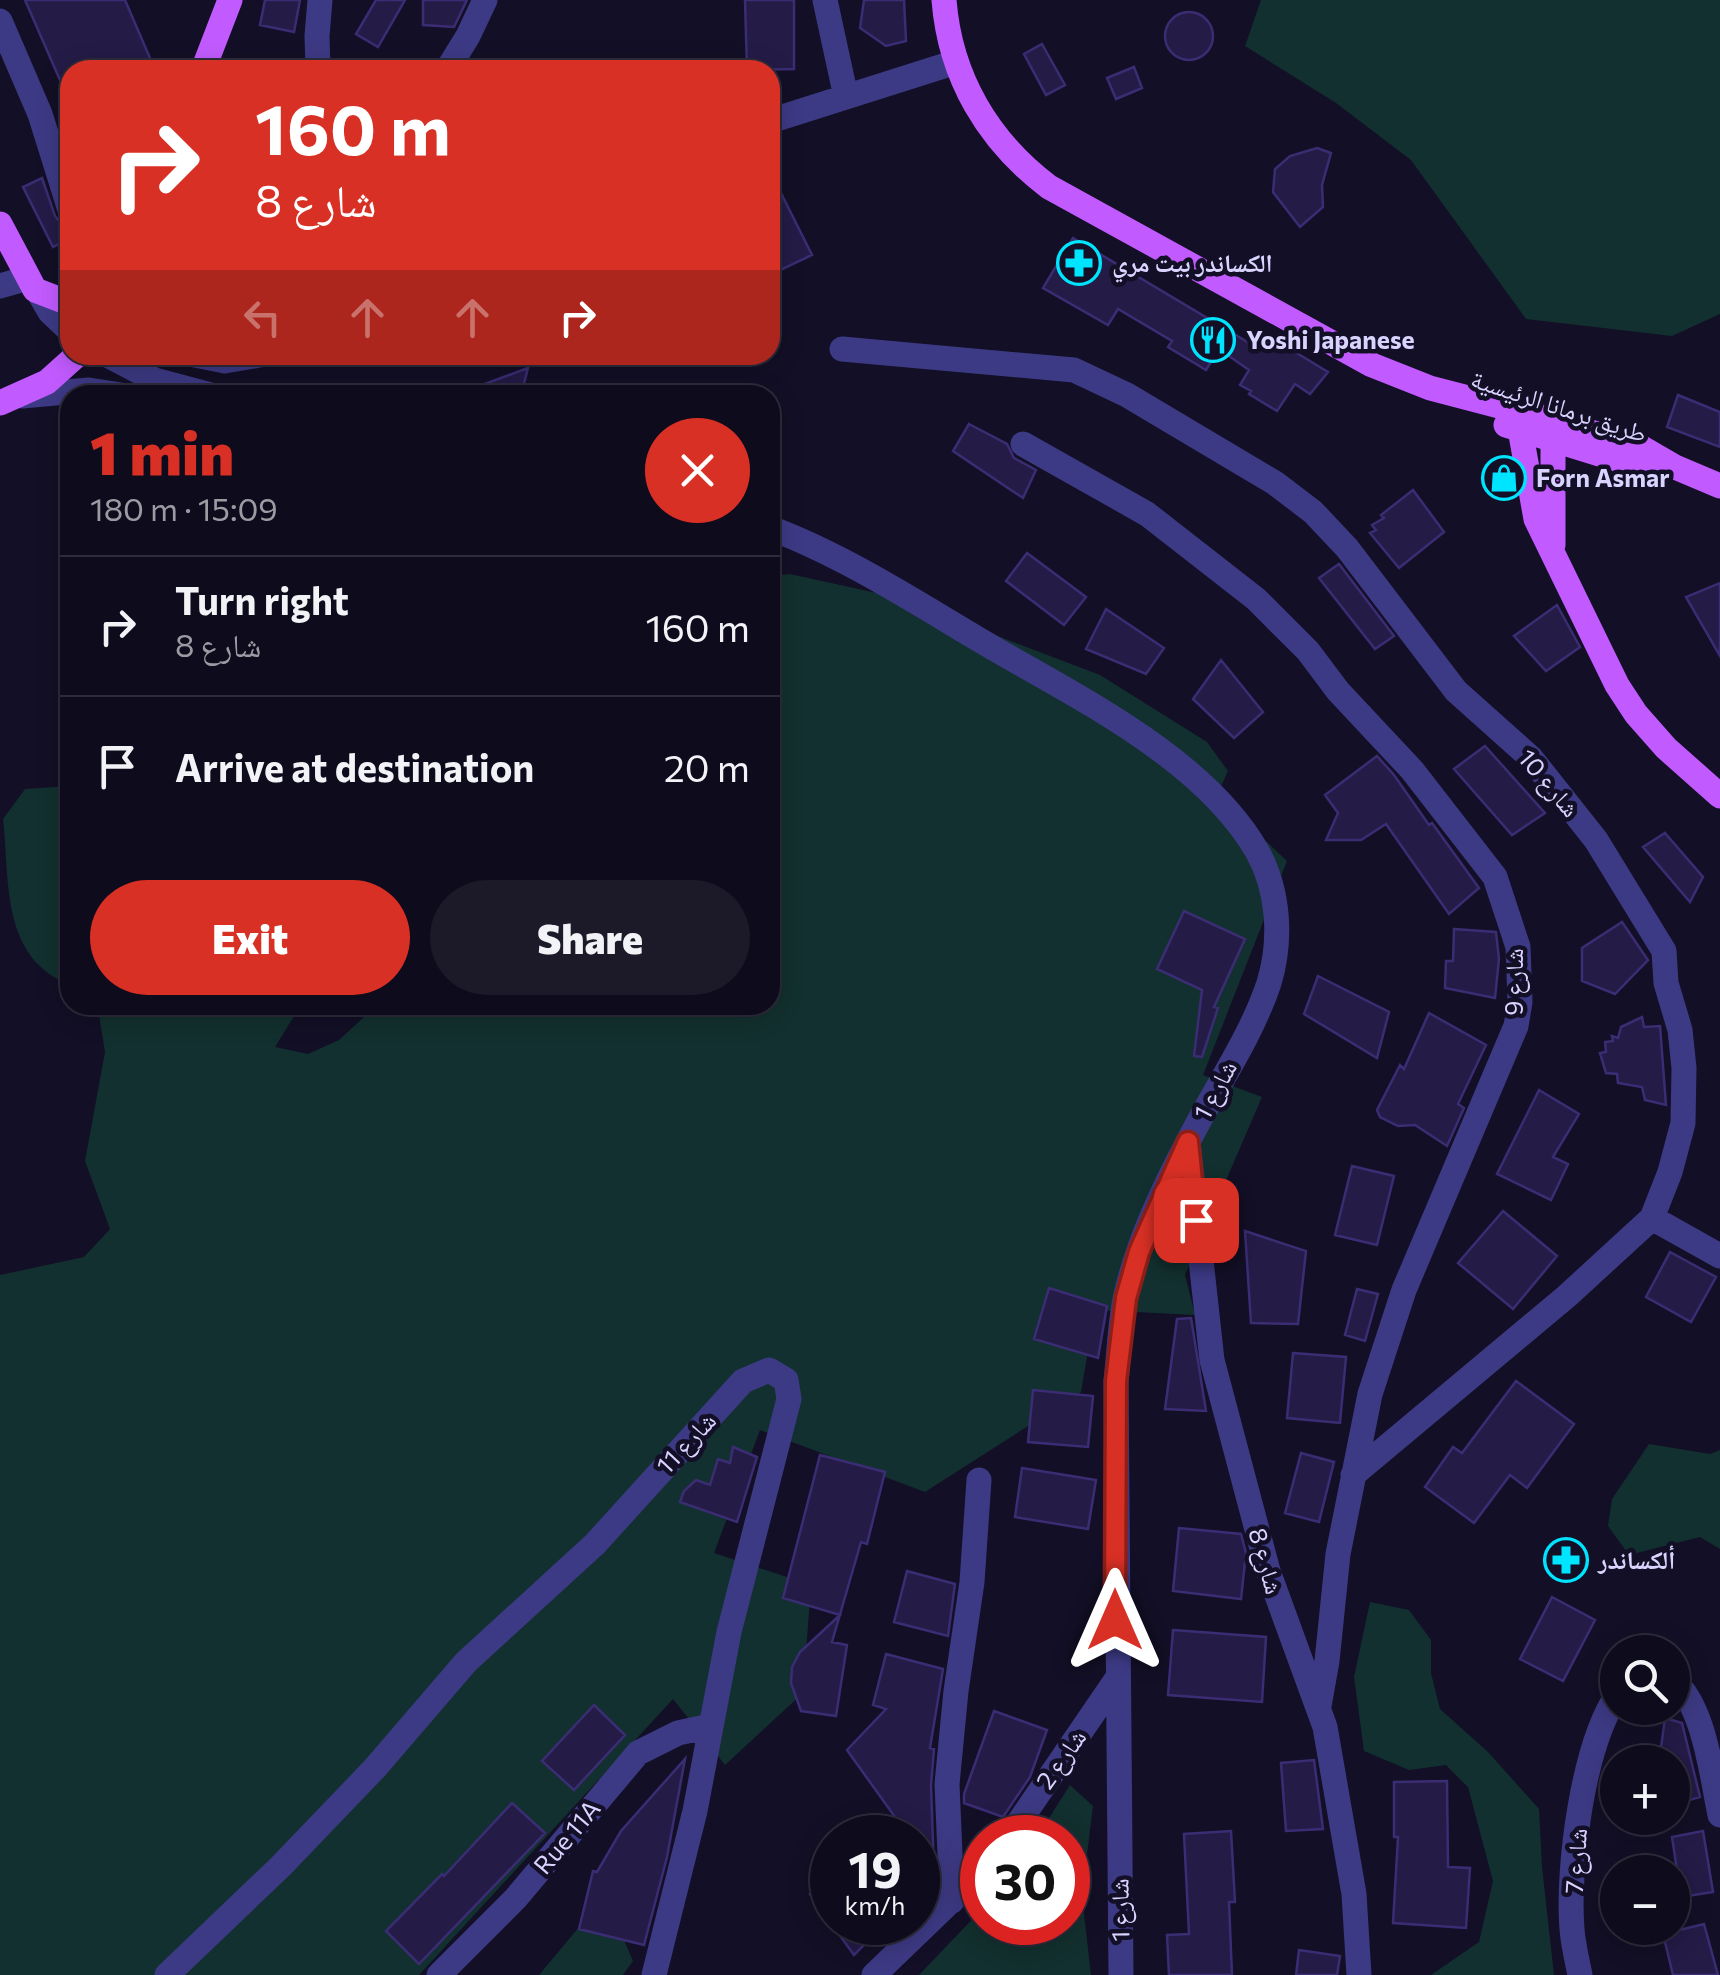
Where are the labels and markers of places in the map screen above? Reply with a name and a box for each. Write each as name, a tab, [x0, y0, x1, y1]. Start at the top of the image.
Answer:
pharmacy icon: الكساندر بيت مري	[1056, 240, 1102, 286]
place label: الكساندر بيت مري	[1112, 247, 1273, 283]
restaurant icon: Yoshi Japanese	[1190, 317, 1236, 363]
place label: Yoshi Japanese	[1246, 324, 1415, 354]
shop icon: Forn Asmar	[1481, 455, 1527, 501]
place label: Forn Asmar	[1536, 462, 1670, 492]
pin	[1154, 1178, 1239, 1263]
pharmacy icon: ألكساندر	[1543, 1537, 1589, 1583]
place label: ألكساندر	[1597, 1544, 1675, 1574]

